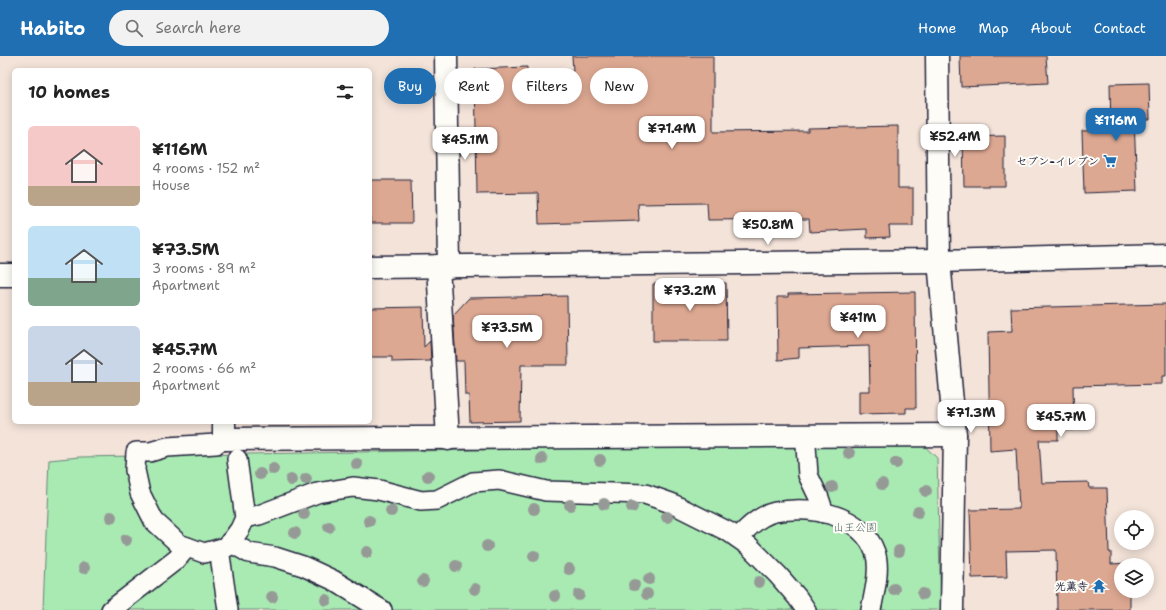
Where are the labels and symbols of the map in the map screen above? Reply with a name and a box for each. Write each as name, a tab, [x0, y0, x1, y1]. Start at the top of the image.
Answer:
pin: ¥116M	[1088, 108, 1144, 142]
pin: ¥71.4M	[639, 116, 705, 150]
pin: ¥52.4M	[922, 124, 988, 158]
pin: ¥45.1M	[432, 127, 498, 161]
supermarket icon: セブン-イレブン	[1102, 153, 1118, 169]
place label: セブン-イレブン	[1016, 154, 1099, 169]
pin: ¥50.8M	[735, 212, 801, 246]
pin: ¥73.2M	[657, 278, 723, 312]
pin: ¥41M	[834, 305, 882, 339]
pin: ¥73.5M	[474, 315, 540, 349]
pin: ¥71.3M	[938, 400, 1004, 434]
pin: ¥45.7M	[1028, 404, 1094, 438]
park label: 山王公園	[833, 520, 877, 535]
temple icon: 光薫寺	[1091, 578, 1107, 594]
place label: 光薫寺	[1055, 579, 1088, 594]

